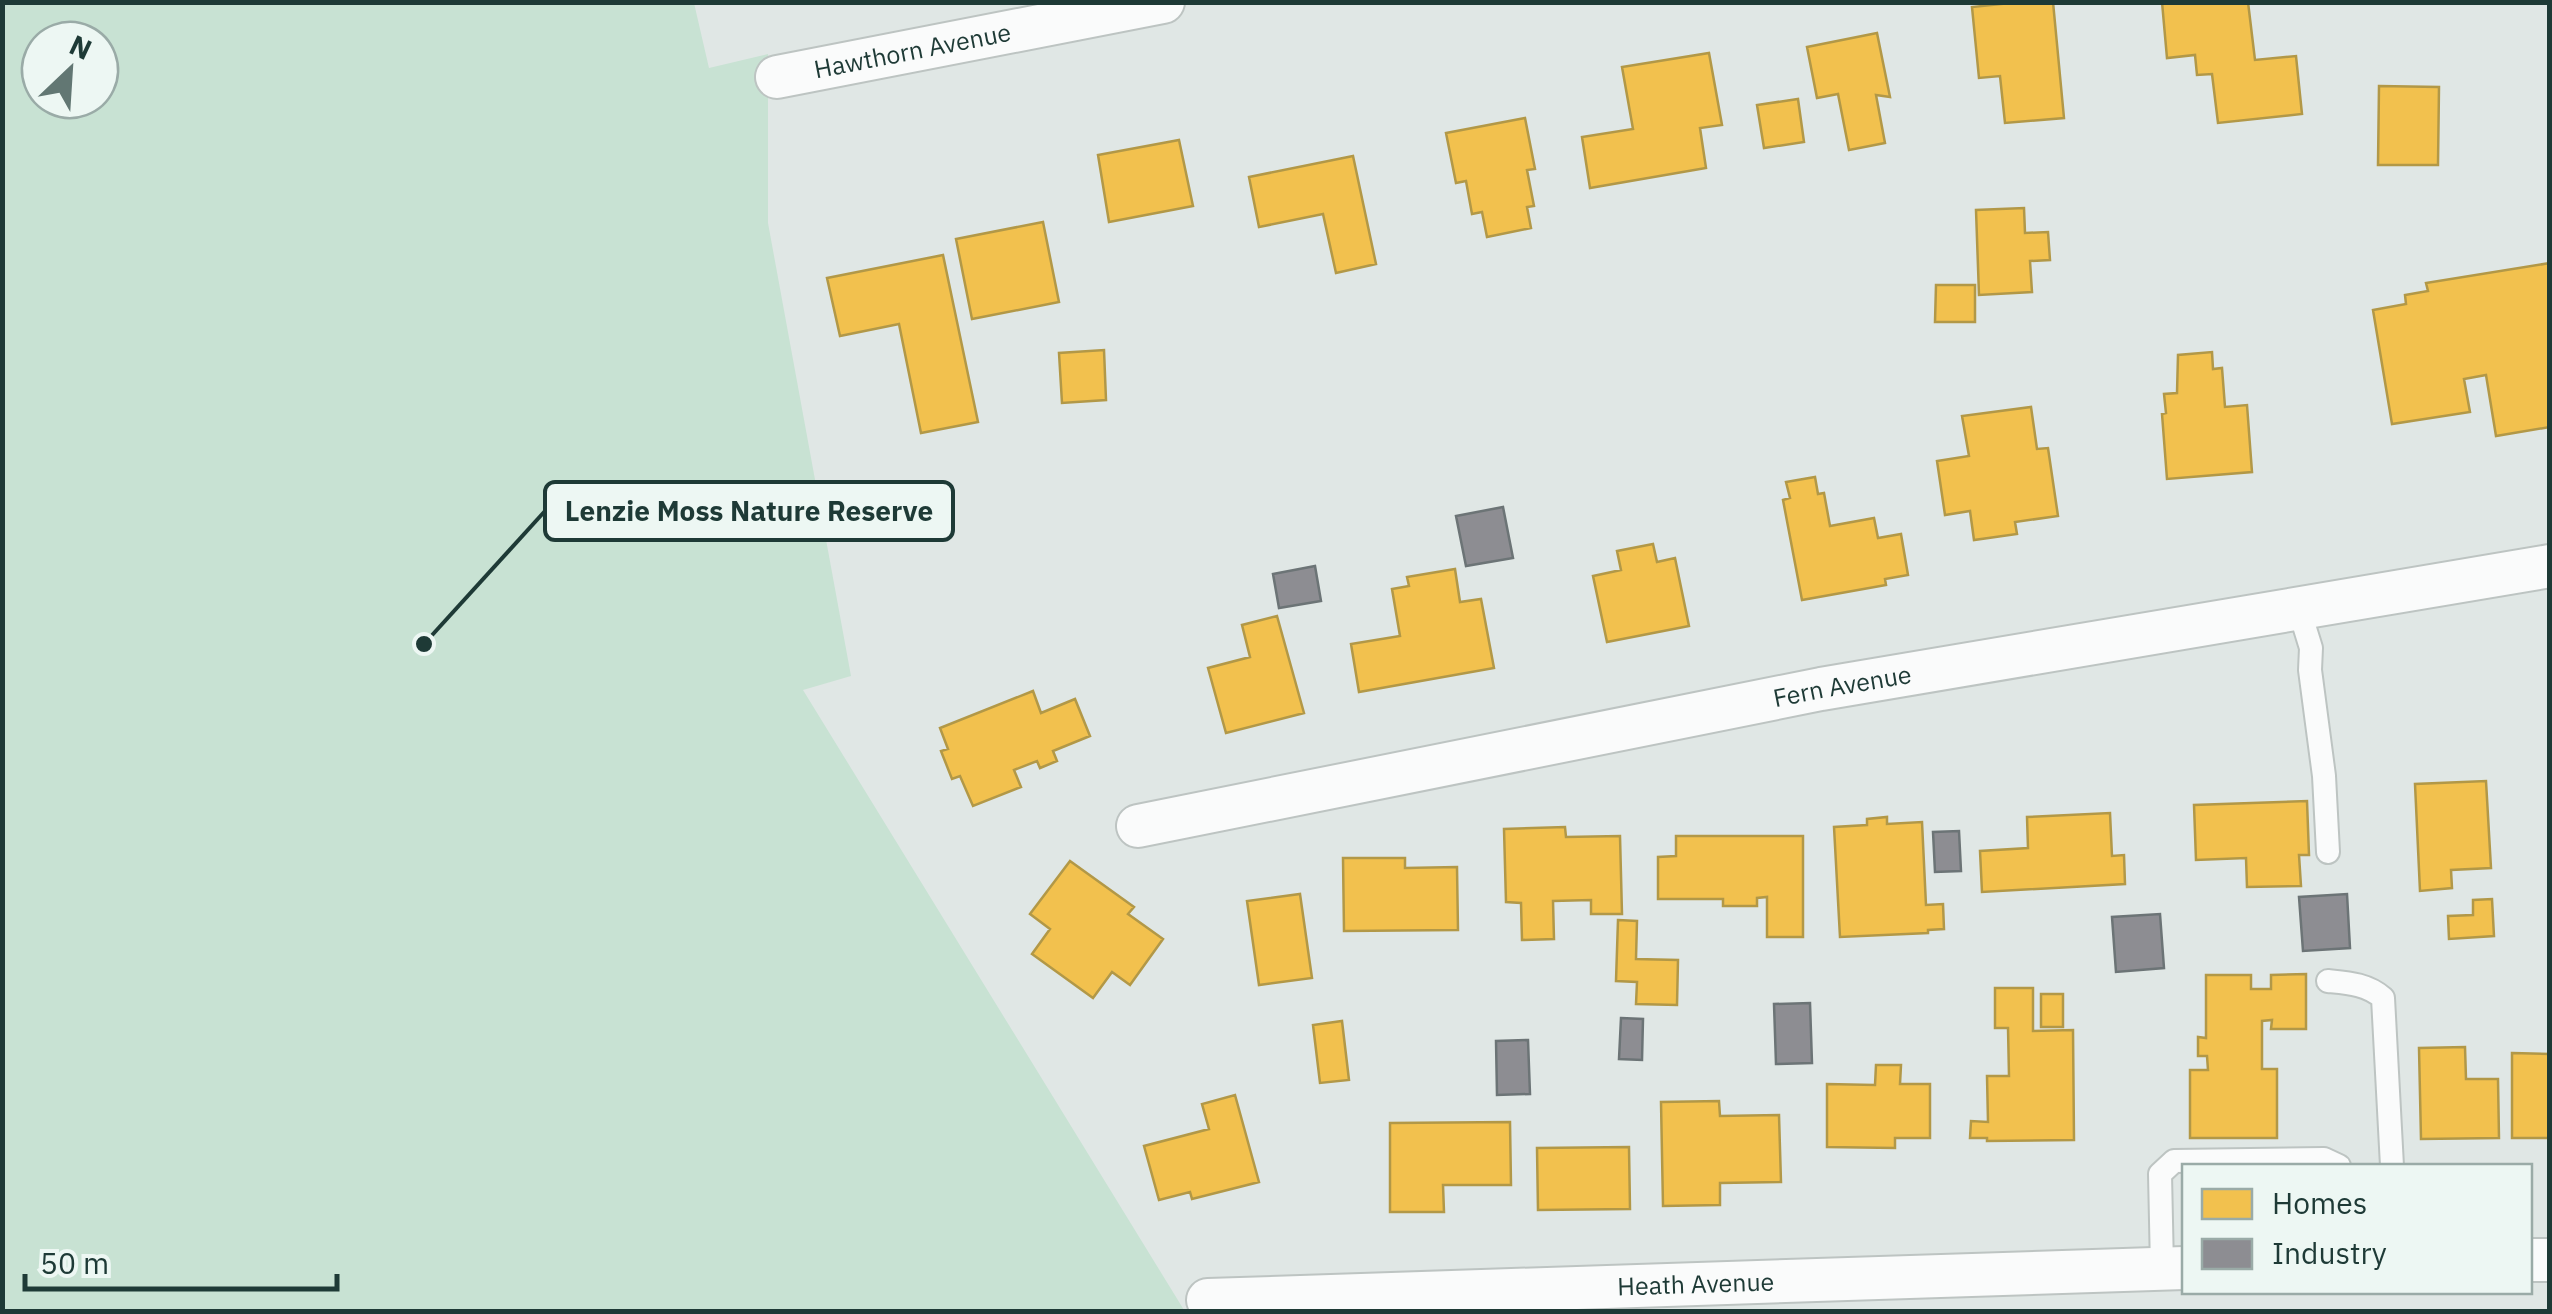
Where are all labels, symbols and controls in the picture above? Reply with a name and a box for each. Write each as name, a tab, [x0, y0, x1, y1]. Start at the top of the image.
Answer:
street label: Hawthorn Avenue	[811, 15, 1014, 85]
north arrow	[20, 20, 120, 120]
text: N	[64, 26, 98, 68]
callout: Lenzie Moss Nature Reserve	[545, 482, 953, 540]
text: Lenzie Moss Nature Reserve	[565, 492, 933, 529]
street label: Fern Avenue	[1770, 657, 1914, 714]
legend	[2182, 1164, 2532, 1294]
text: Homes	[2272, 1183, 2367, 1222]
scale bar	[25, 1229, 338, 1291]
text: Industry	[2272, 1233, 2387, 1272]
text: 50 m	[40, 1243, 109, 1282]
street label: Heath Avenue	[1617, 1264, 1775, 1303]

